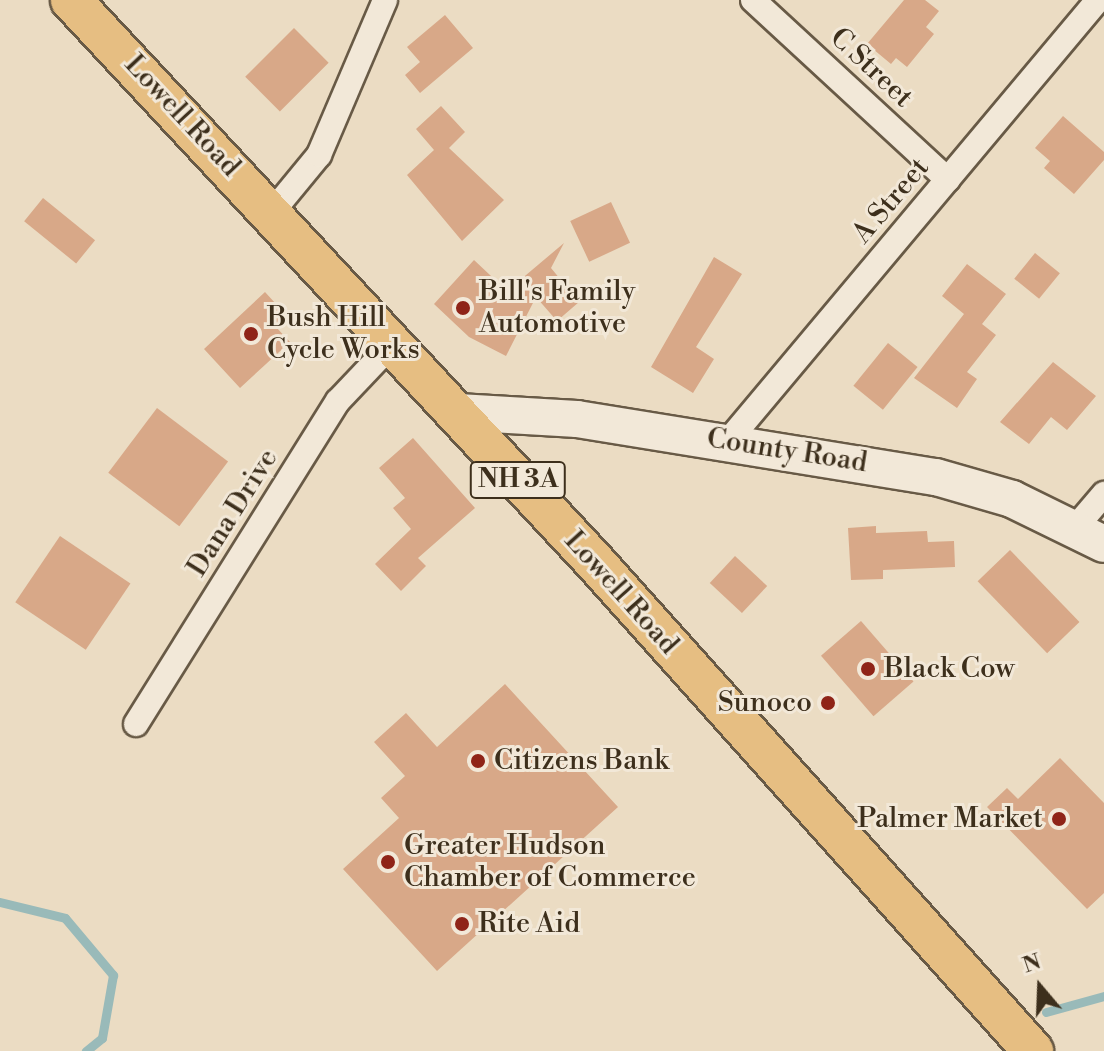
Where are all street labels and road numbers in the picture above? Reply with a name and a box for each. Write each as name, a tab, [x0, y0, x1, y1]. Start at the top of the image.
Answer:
street label: C Street	[823, 21, 919, 115]
street label: Lowell Road	[117, 48, 247, 184]
street label: A Street	[846, 152, 936, 250]
street label: County Road	[704, 422, 870, 480]
street label: Dana Drive	[181, 443, 285, 583]
road number: NH 3A	[468, 458, 568, 502]
street label: Lowell Road	[557, 524, 685, 662]

